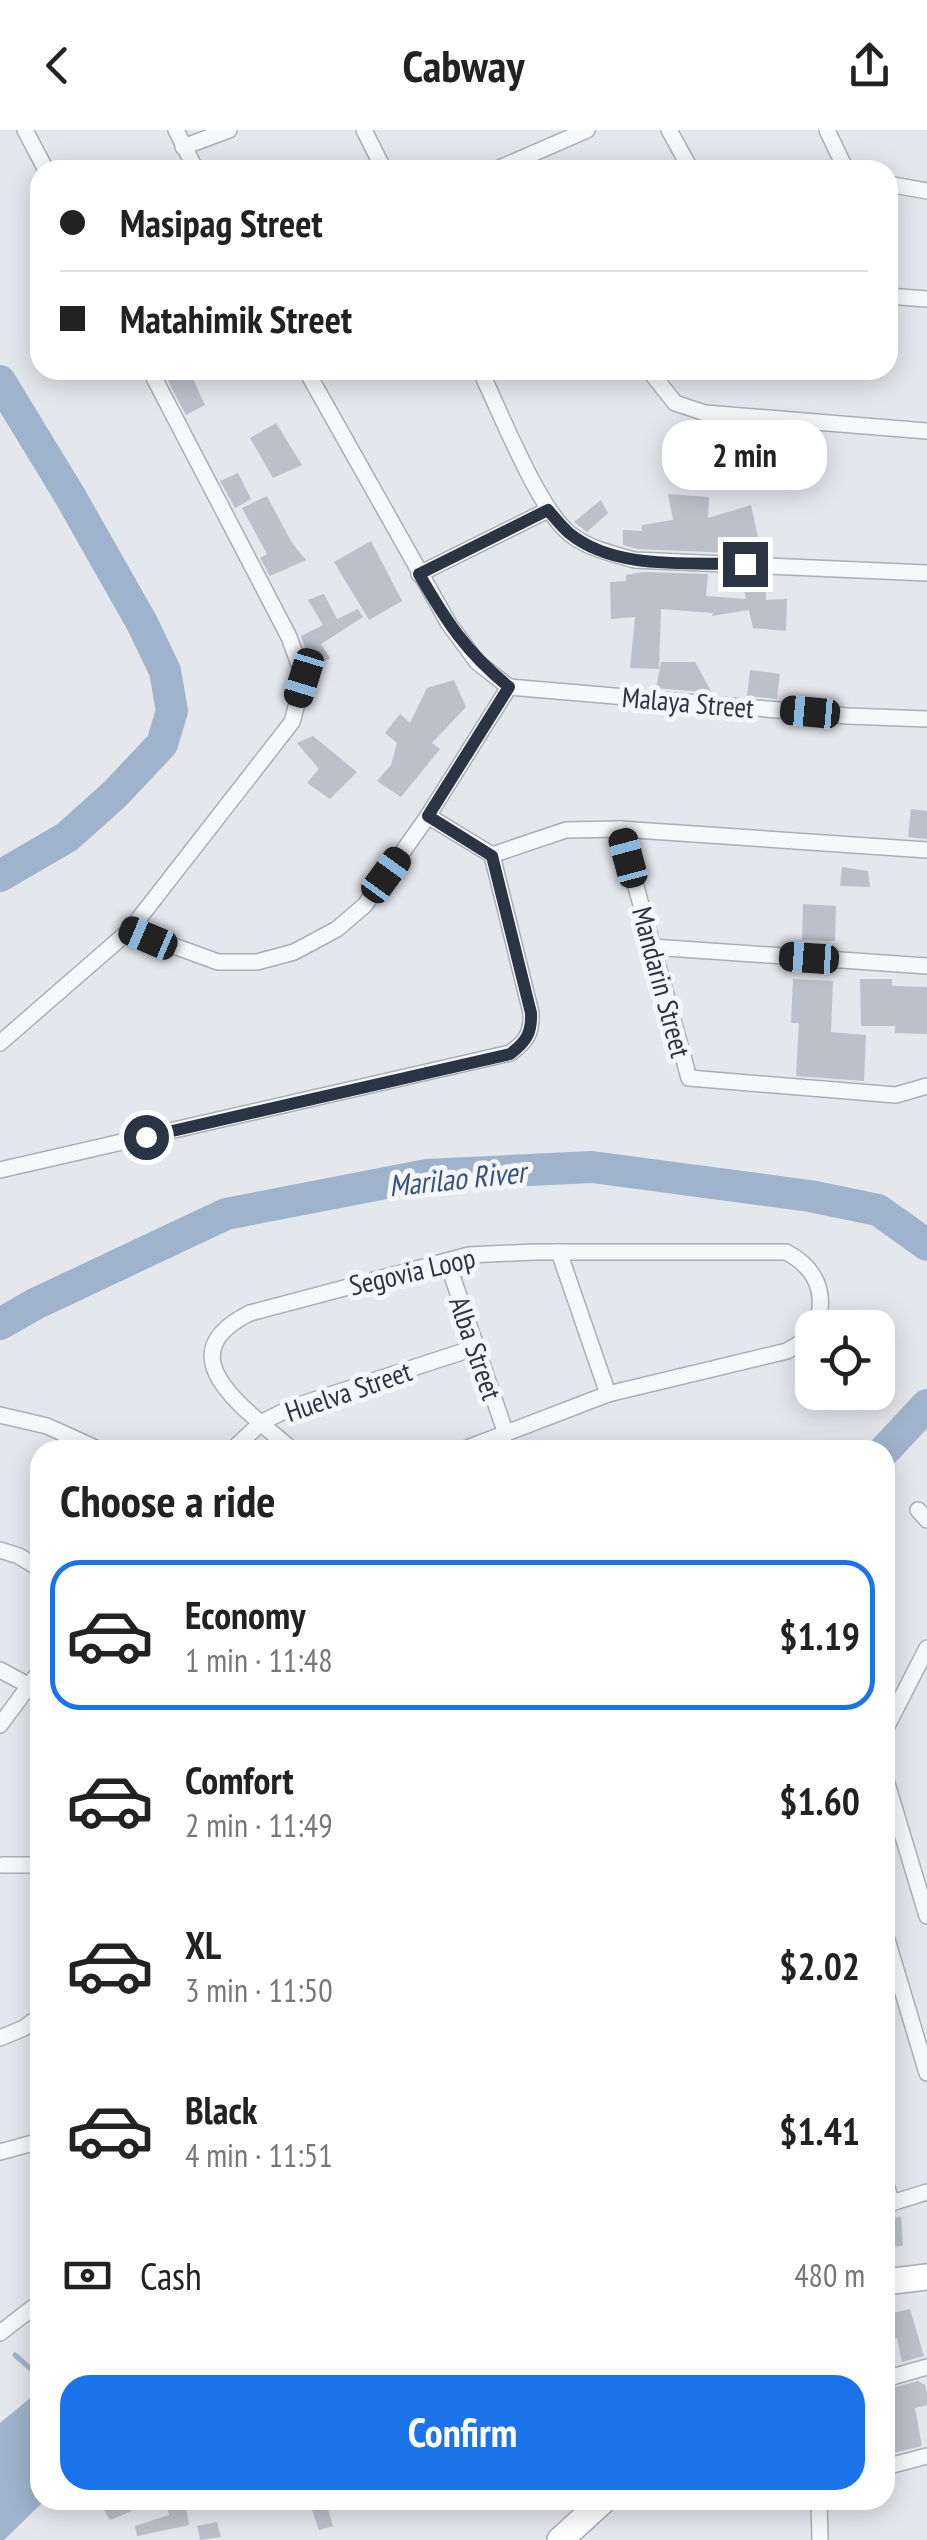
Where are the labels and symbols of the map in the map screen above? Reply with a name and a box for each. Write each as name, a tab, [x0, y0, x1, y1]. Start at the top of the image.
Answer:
callout: 2 min	[662, 419, 828, 489]
route end	[723, 542, 768, 587]
car	[281, 645, 327, 711]
street label: Malaya Street	[620, 678, 756, 726]
car	[779, 694, 841, 730]
car	[606, 825, 650, 891]
car	[356, 842, 416, 908]
street label: Mandarin Street	[624, 903, 700, 1062]
car	[115, 912, 181, 964]
car	[778, 941, 840, 975]
route start	[124, 1115, 169, 1160]
water label: Marilao River	[387, 1151, 531, 1205]
street label: Segovia Loop	[345, 1239, 479, 1303]
street label: Alba Street	[441, 1291, 511, 1405]
street label: Huelva Street	[280, 1352, 416, 1430]

